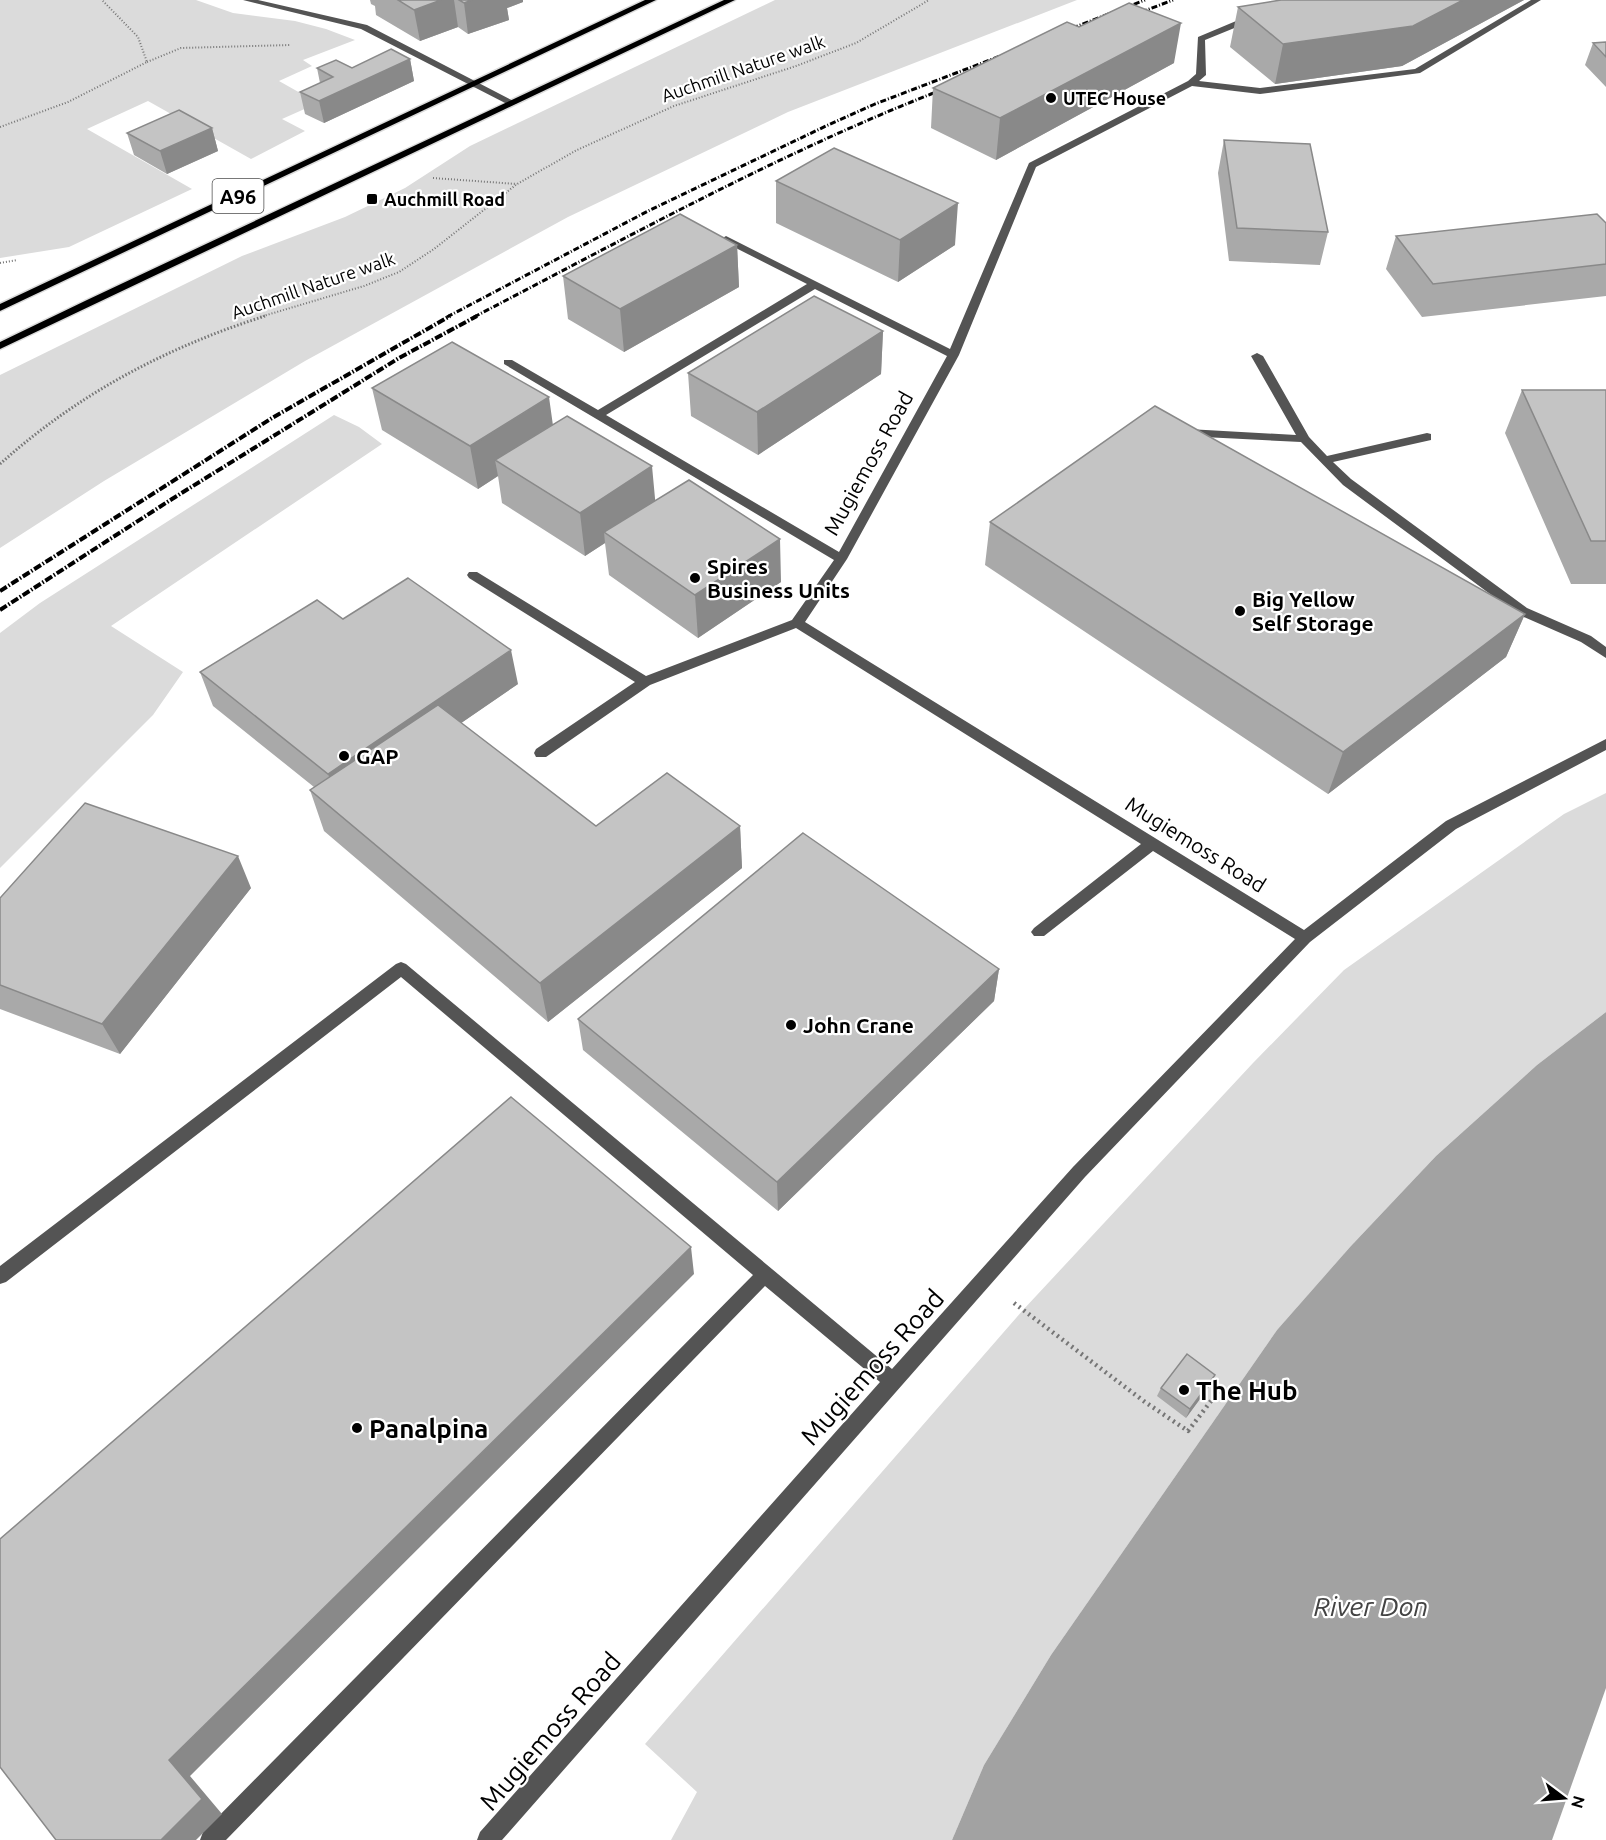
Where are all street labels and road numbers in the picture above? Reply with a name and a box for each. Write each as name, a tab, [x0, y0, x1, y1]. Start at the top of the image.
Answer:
street label: Auchmill Nature walk	[659, 31, 827, 105]
road number: A96	[212, 179, 264, 213]
street label: Auchmill Nature walk	[229, 248, 397, 322]
street label: Mugiemoss Road	[819, 387, 917, 539]
street label: Mugiemoss Road	[1121, 791, 1271, 897]
street label: Mugiemoss Road	[795, 1283, 949, 1451]
street label: Mugiemoss Road	[474, 1646, 626, 1816]

